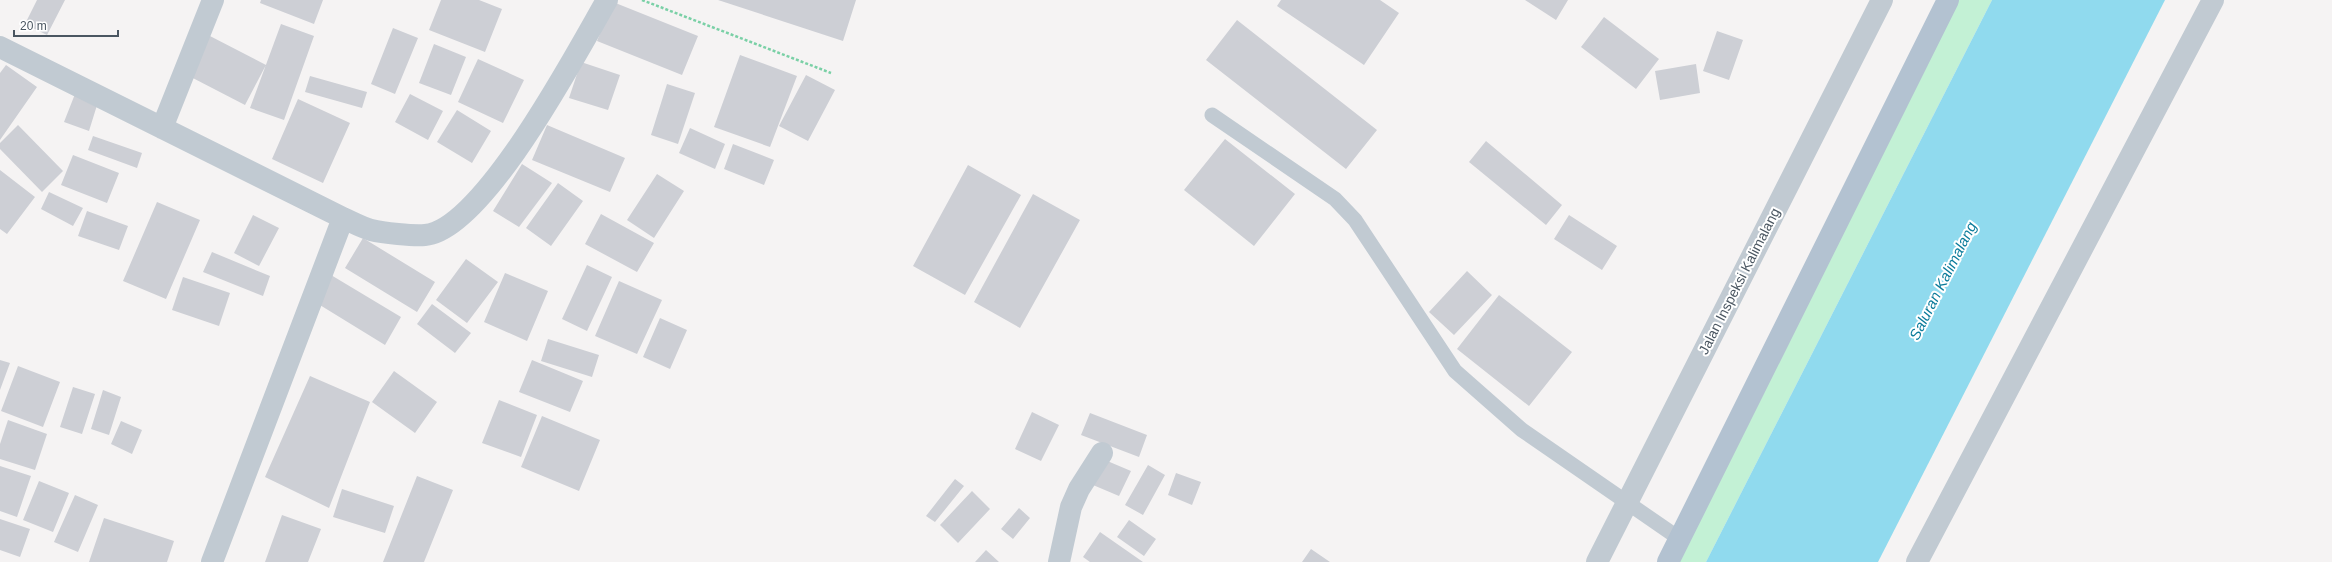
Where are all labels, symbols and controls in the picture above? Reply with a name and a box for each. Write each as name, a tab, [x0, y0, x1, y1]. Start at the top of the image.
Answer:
scale bar	[14, 12, 118, 38]
text: 20 m	[20, 19, 47, 33]
street label: Jalan Inspeksi Kalimalang	[1695, 205, 1783, 357]
water label: Saluran Kalimalang	[1905, 218, 1980, 343]

